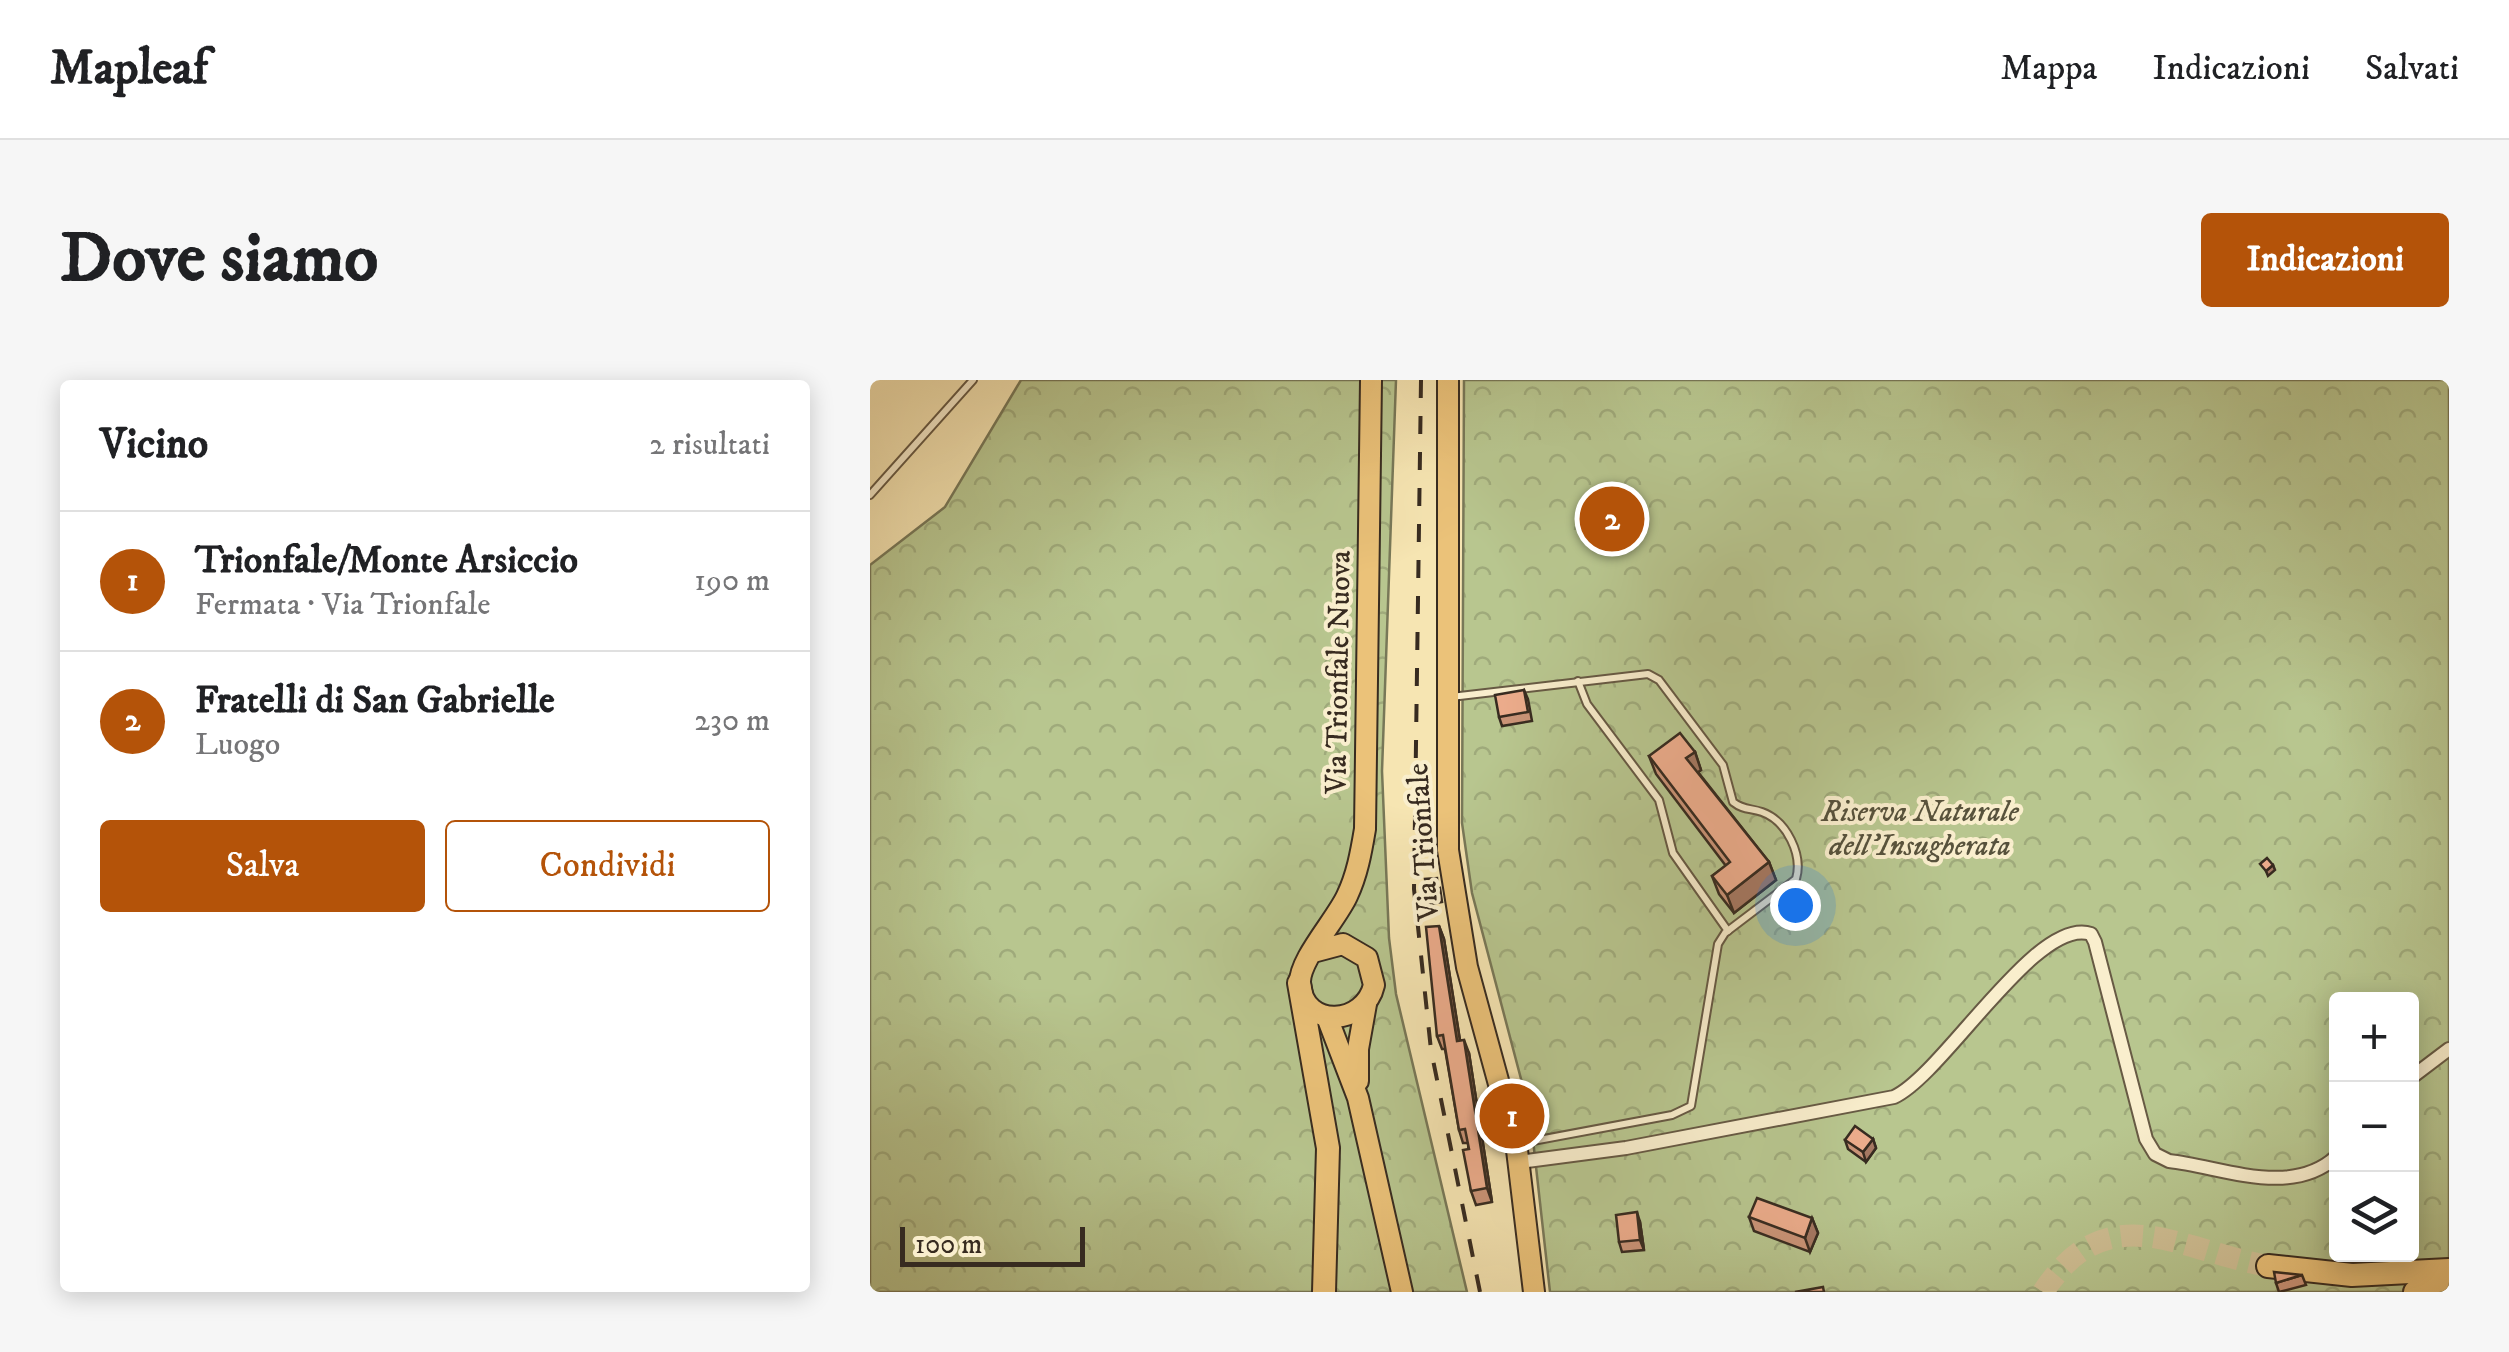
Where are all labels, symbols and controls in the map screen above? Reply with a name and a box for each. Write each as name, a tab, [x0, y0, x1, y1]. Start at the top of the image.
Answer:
text: Mapleaf	[50, 39, 208, 99]
text: Mappa	[2001, 47, 2097, 91]
text: Indicazioni	[2152, 47, 2310, 91]
text: Salvati	[2365, 47, 2459, 91]
button: Indicazioni	[2201, 213, 2449, 307]
text: Dove siamo	[60, 216, 378, 304]
text: Vicino	[100, 419, 208, 471]
text: 2 risultati	[649, 425, 770, 465]
pin: 2	[1580, 482, 1644, 556]
text: Trionfale/Monte Arsiccio	[195, 537, 578, 585]
street label: Via Trionfale Nuova	[1318, 550, 1360, 795]
text: 1	[127, 561, 138, 601]
text: 190 m	[694, 561, 770, 601]
text: Fermata · Via Trionfale	[195, 585, 491, 625]
text: Fratelli di San Gabrielle	[195, 677, 555, 725]
text: 2	[125, 701, 140, 741]
text: 230 m	[694, 701, 770, 741]
text: Luogo	[195, 725, 280, 765]
street label: Via Trionfale	[1400, 762, 1448, 923]
park label: Riserva Naturale dell'Insugherata	[1820, 794, 2019, 865]
button: Salva	[100, 820, 425, 912]
button: Condividi	[445, 820, 770, 912]
your location	[1770, 880, 1821, 931]
map controls	[2329, 992, 2419, 1262]
button: +	[2329, 992, 2419, 1082]
pin: 1	[1480, 1078, 1544, 1154]
button: −	[2329, 1082, 2419, 1172]
button: layers	[2329, 1172, 2419, 1262]
scale bar	[900, 1222, 1085, 1266]
text: 100 m	[915, 1227, 982, 1262]

